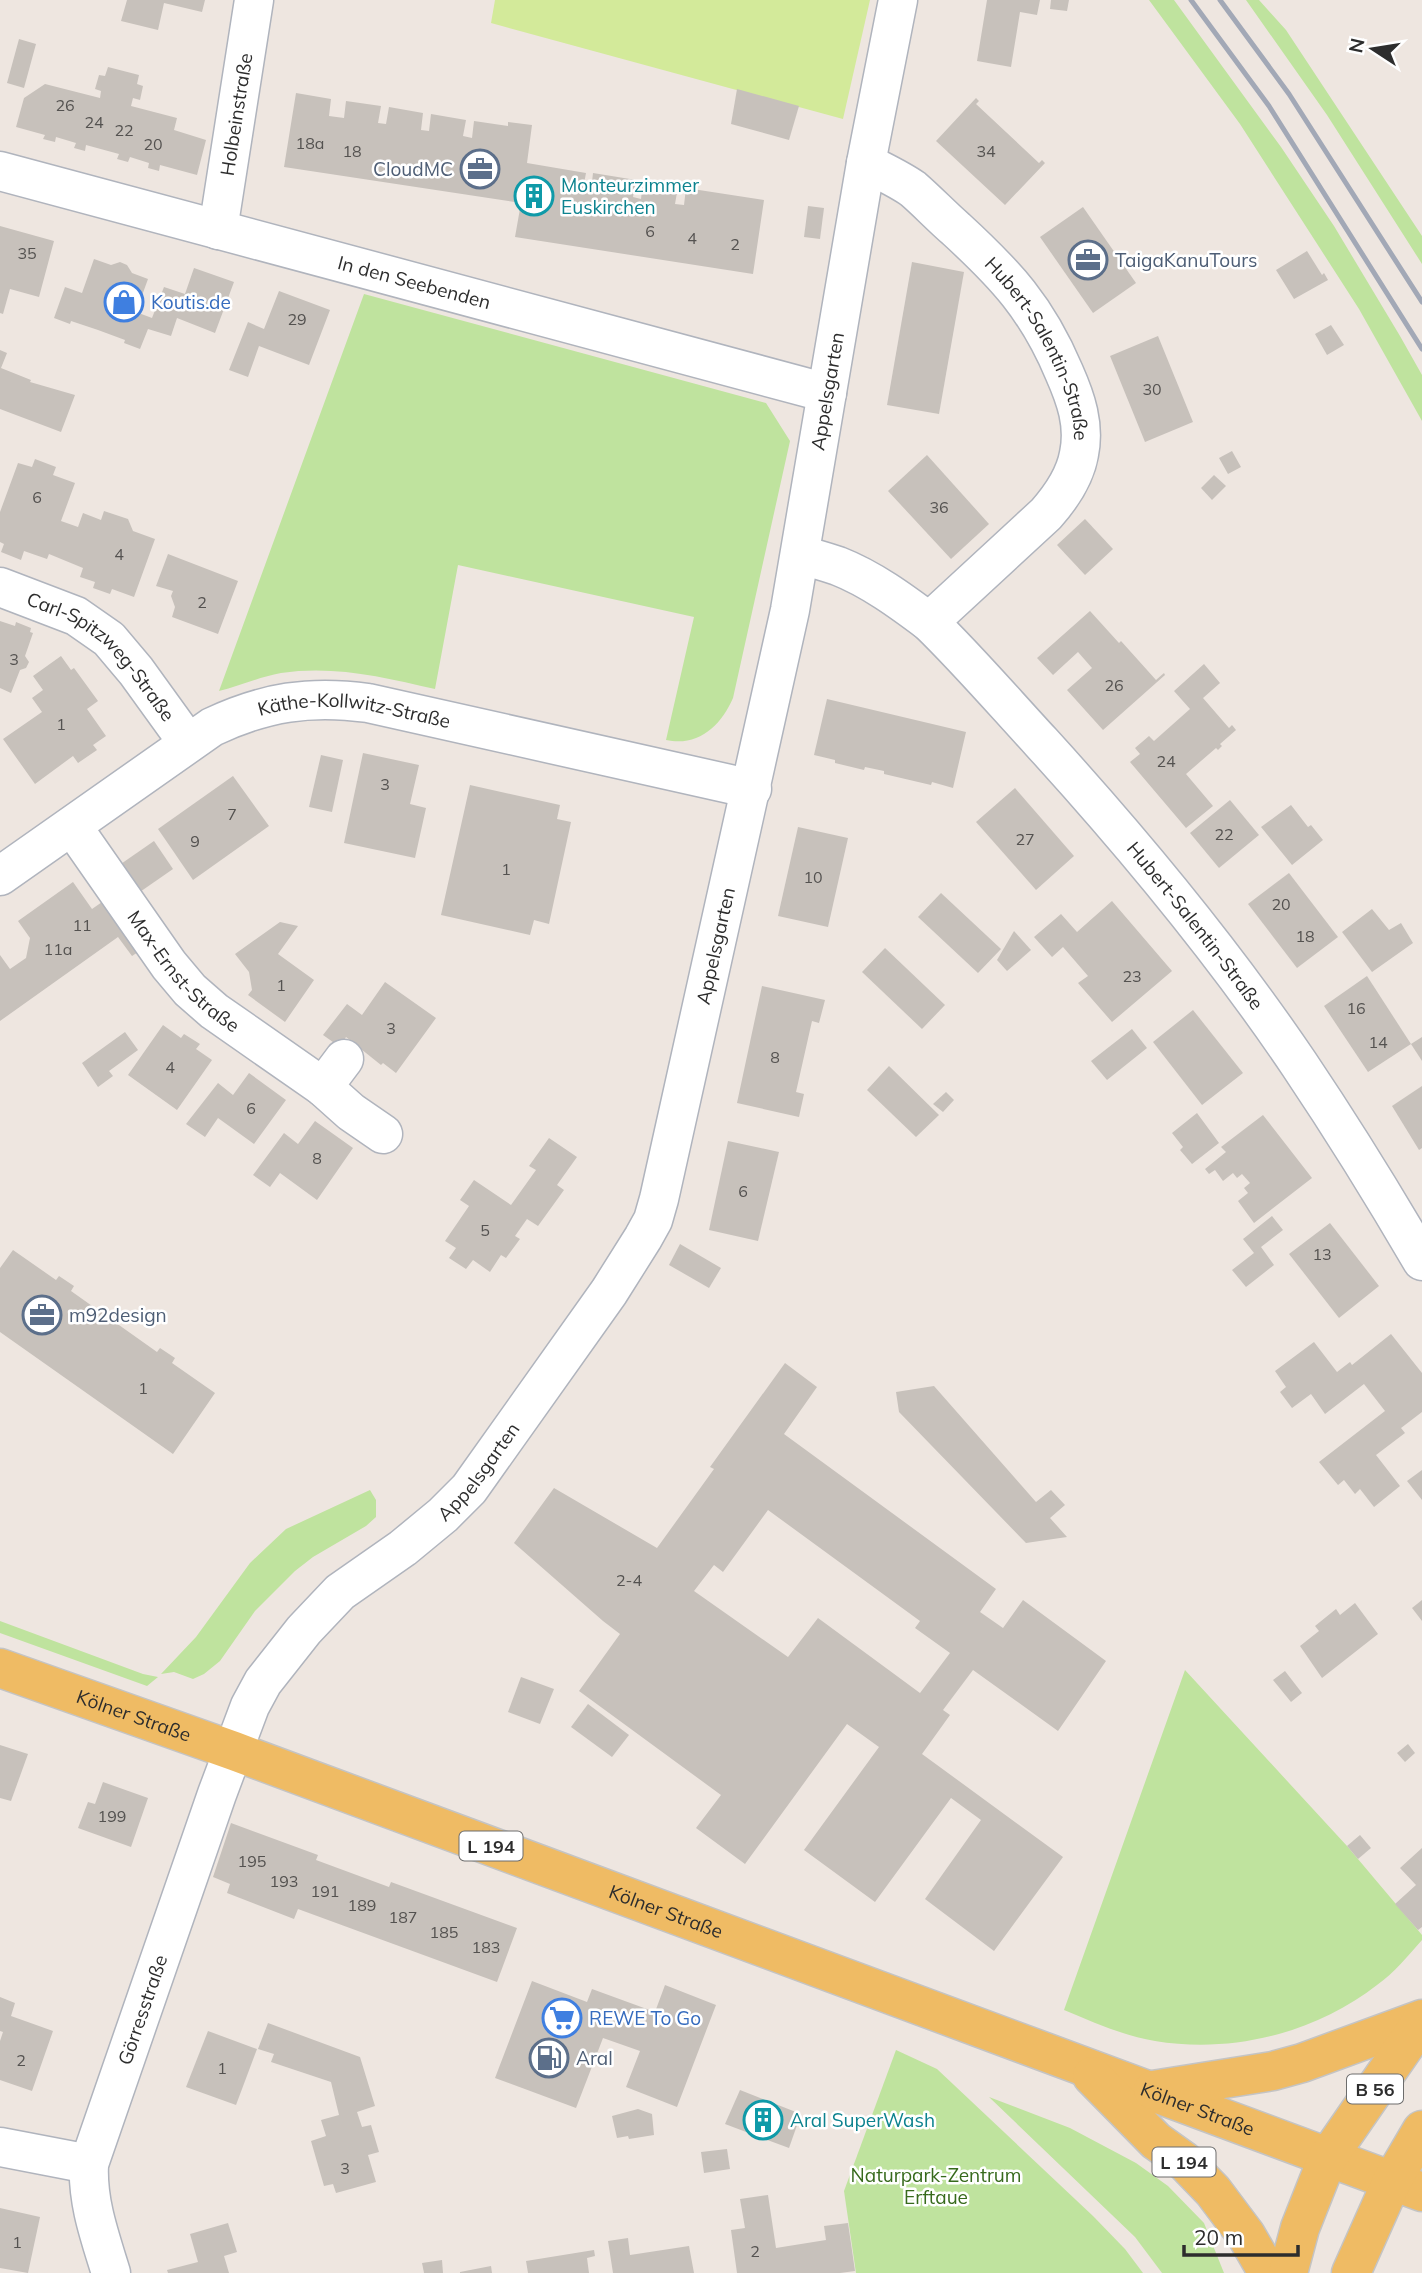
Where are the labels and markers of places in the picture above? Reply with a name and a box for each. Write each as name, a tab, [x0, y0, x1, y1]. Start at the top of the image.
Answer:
office icon: CloudMC	[459, 148, 501, 190]
place label: CloudMC	[373, 157, 453, 181]
place label: Monteurzimmer Euskirchen	[561, 173, 699, 219]
building icon: Monteurzimmer Euskirchen	[513, 175, 555, 217]
office icon: TaigaKanuTours	[1067, 239, 1109, 281]
place label: TaigaKanuTours	[1115, 248, 1257, 272]
shop icon: Koutis.de	[103, 281, 145, 323]
place label: Koutis.de	[151, 290, 231, 314]
office icon: m92design	[21, 1294, 63, 1336]
place label: m92design	[69, 1303, 167, 1327]
supermarket icon: REWE To Go	[541, 1997, 583, 2039]
place label: REWE To Go	[589, 2006, 701, 2030]
fuel station icon: Aral	[528, 2037, 570, 2079]
place label: Aral	[576, 2046, 613, 2070]
building icon: Aral SuperWash	[742, 2099, 784, 2141]
place label: Aral SuperWash	[790, 2108, 935, 2132]

